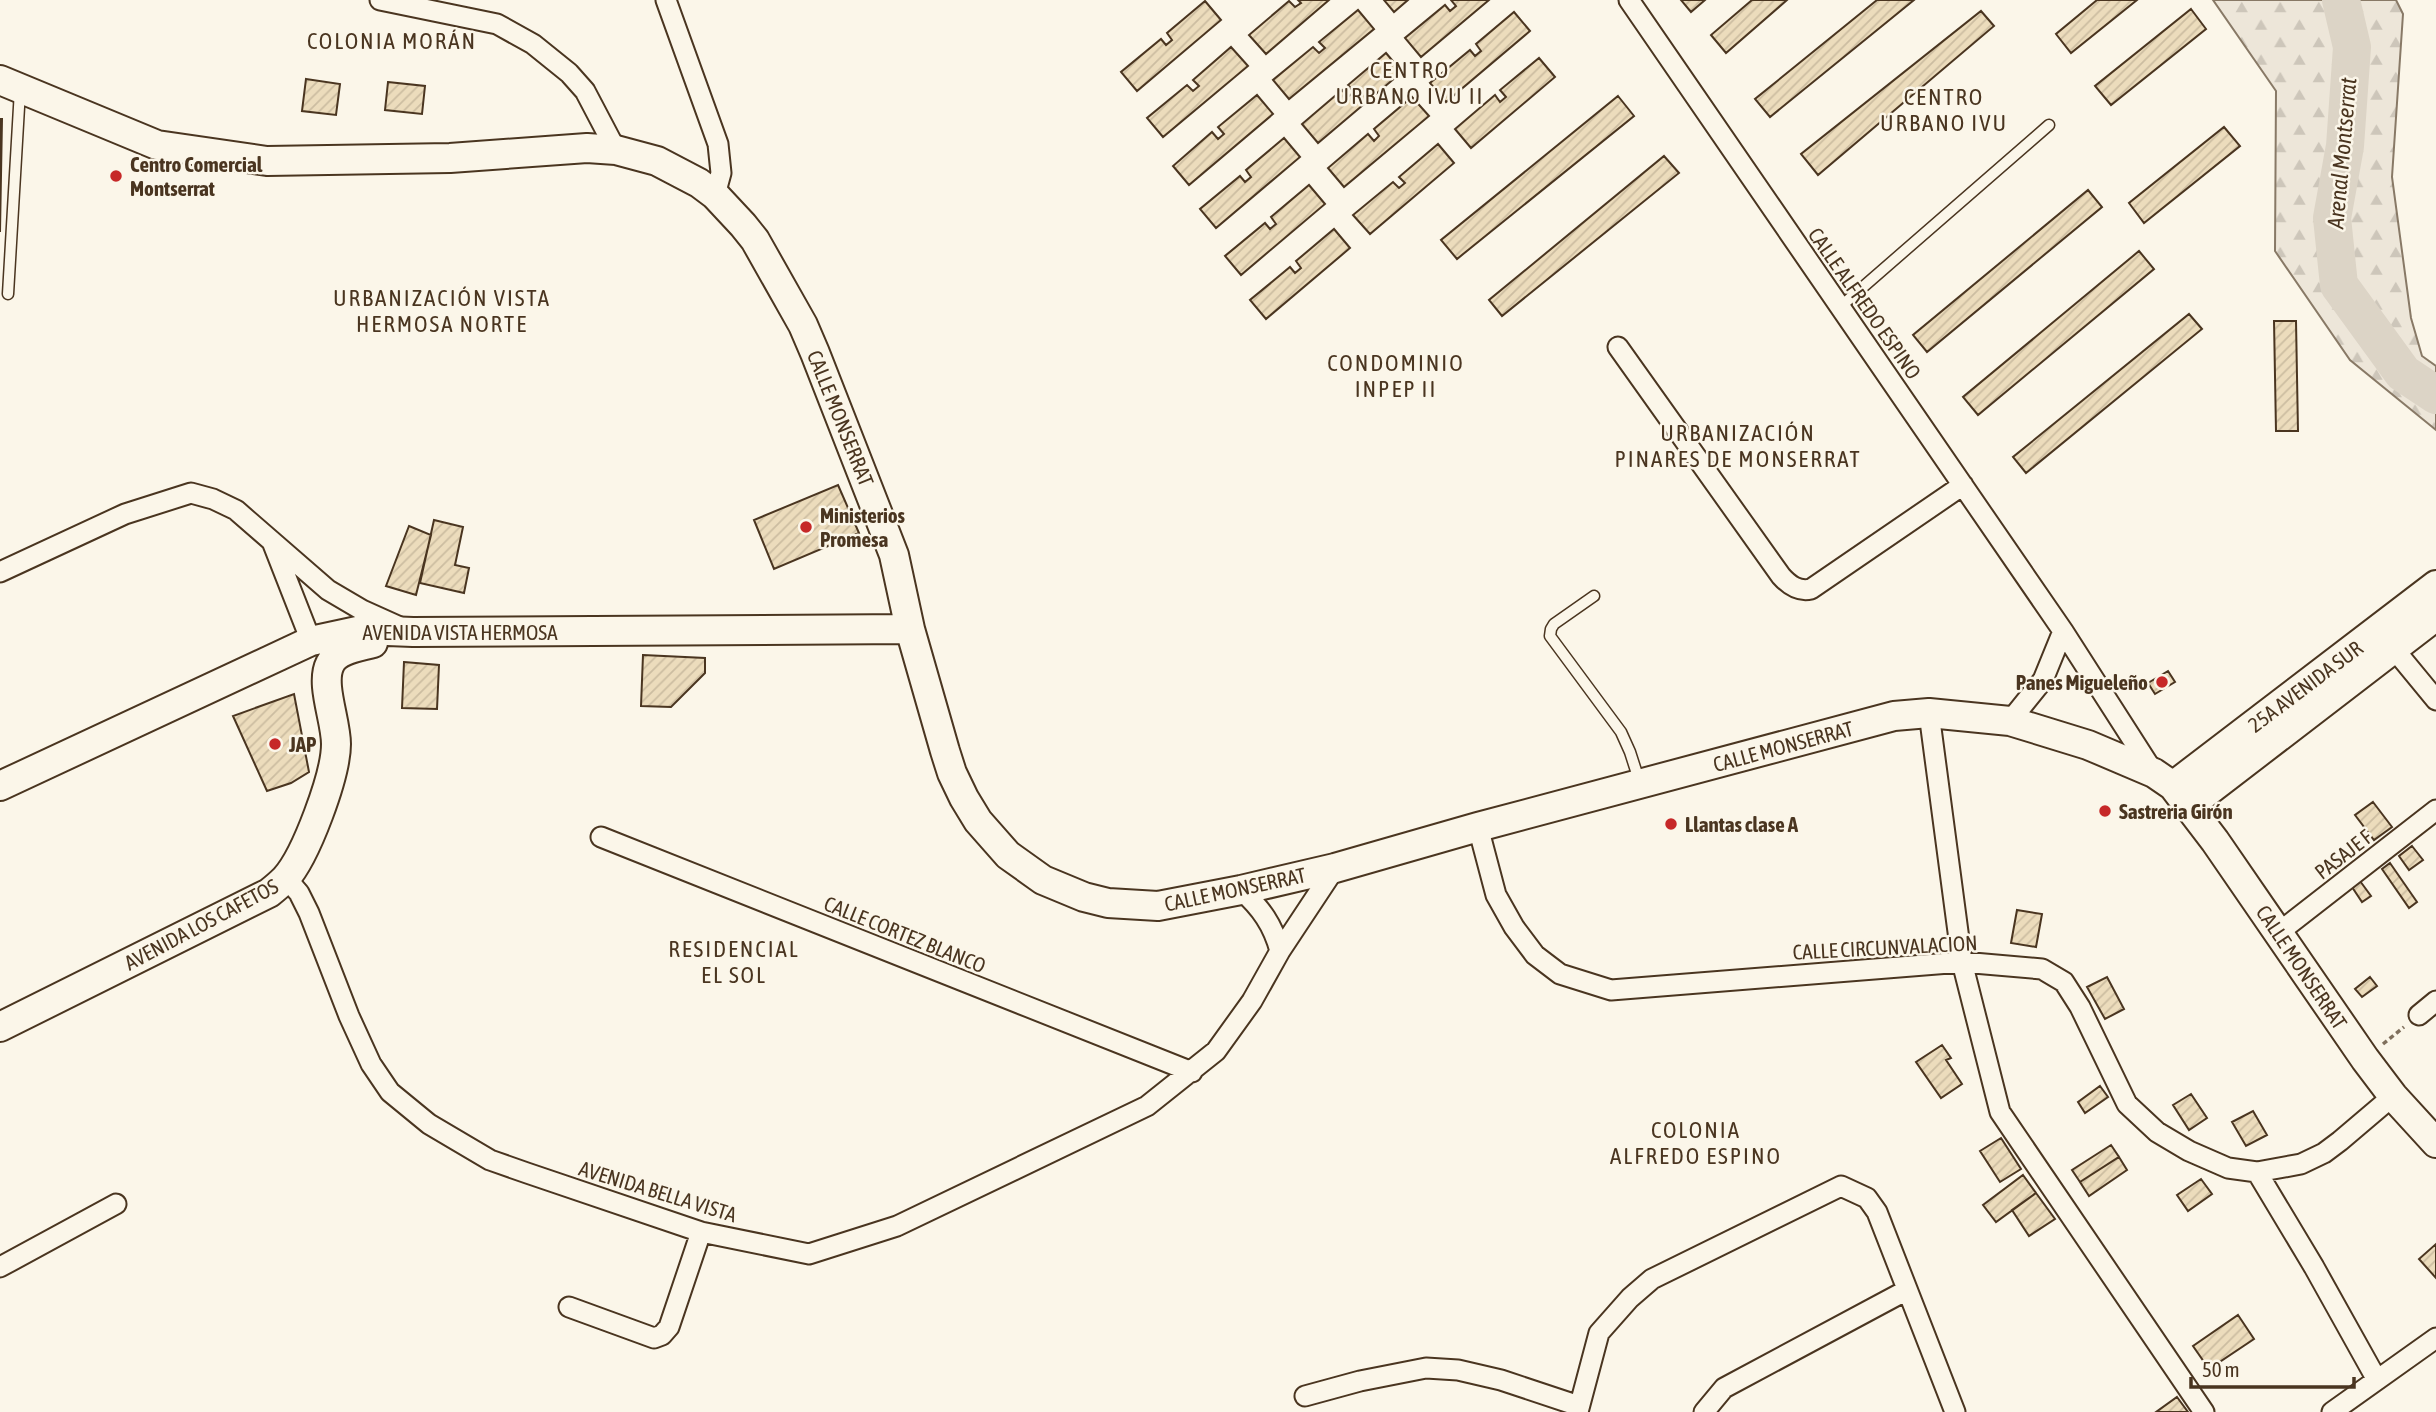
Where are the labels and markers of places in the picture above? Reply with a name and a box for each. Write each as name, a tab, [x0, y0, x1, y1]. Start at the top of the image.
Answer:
place label: Centro Comercial Montserrat	[130, 152, 263, 200]
marker: Centro Comercial Montserrat	[108, 168, 124, 184]
place label: Ministerios Promesa	[820, 503, 906, 551]
marker: Ministerios Promesa	[798, 519, 814, 535]
place label: Panes Migueleño	[2016, 670, 2148, 694]
marker: Panes Migueleño	[2154, 674, 2170, 690]
place label: JAP	[288, 732, 317, 756]
marker: JAP	[267, 736, 283, 752]
place label: Sastreria Girón	[2119, 799, 2233, 823]
marker: Sastreria Girón	[2097, 803, 2113, 819]
place label: Llantas clase A	[1685, 812, 1799, 836]
marker: Llantas clase A	[1663, 816, 1679, 832]

